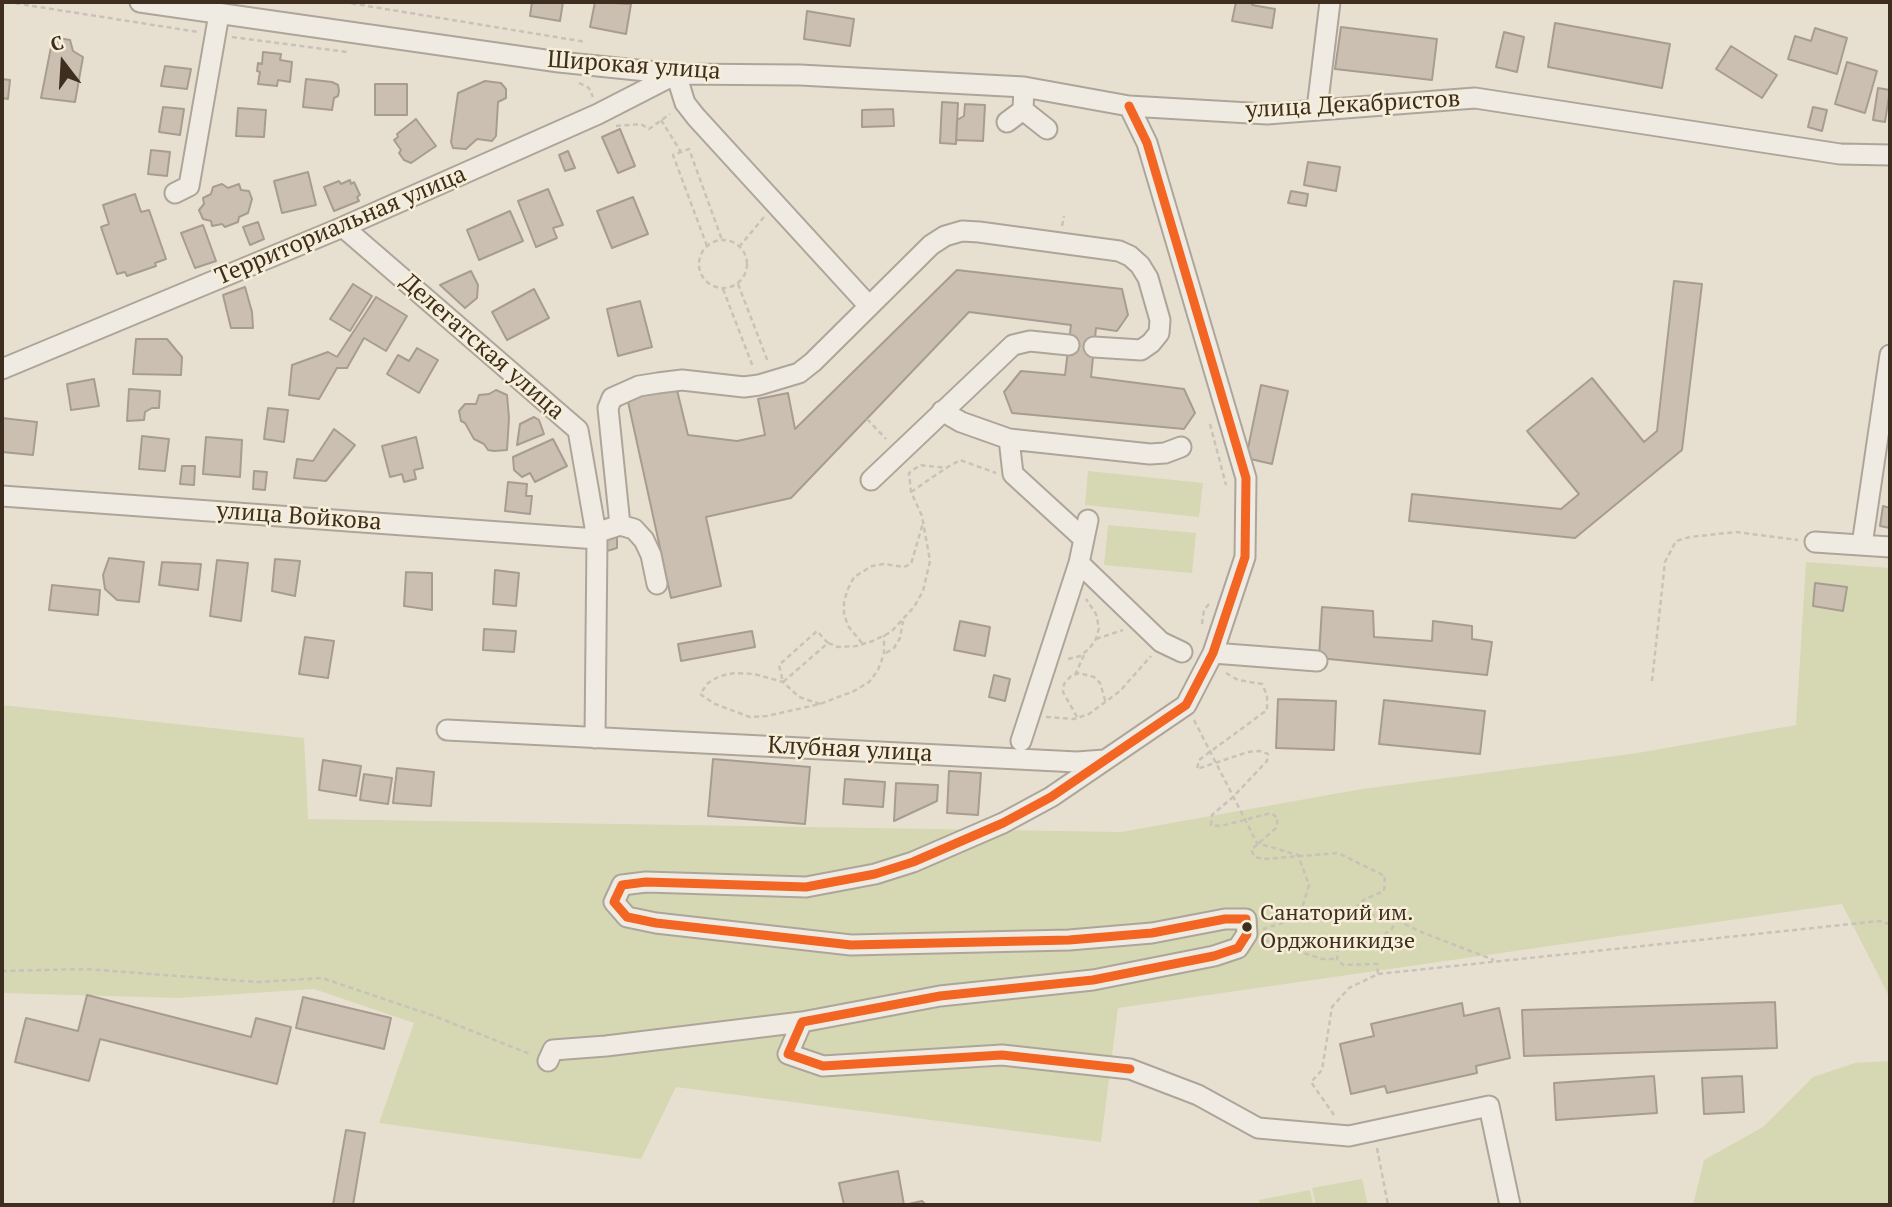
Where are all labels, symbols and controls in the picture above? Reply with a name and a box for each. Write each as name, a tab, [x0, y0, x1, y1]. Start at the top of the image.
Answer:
north arrow	[28, 28, 98, 98]
text: С	[47, 29, 66, 56]
street label: Широкая улица	[546, 46, 722, 86]
street label: улица Декабристов	[1245, 85, 1461, 125]
street label: Территориальная улица	[211, 160, 471, 292]
street label: Делегатская улица	[394, 268, 570, 426]
street label: улица Войкова	[215, 497, 383, 537]
street label: Клубная улица	[767, 731, 933, 769]
place label: Санаторий им. Орджоникидзе	[1260, 901, 1415, 953]
marker: Санаторий им. Орджоникидзе	[1240, 920, 1254, 934]

